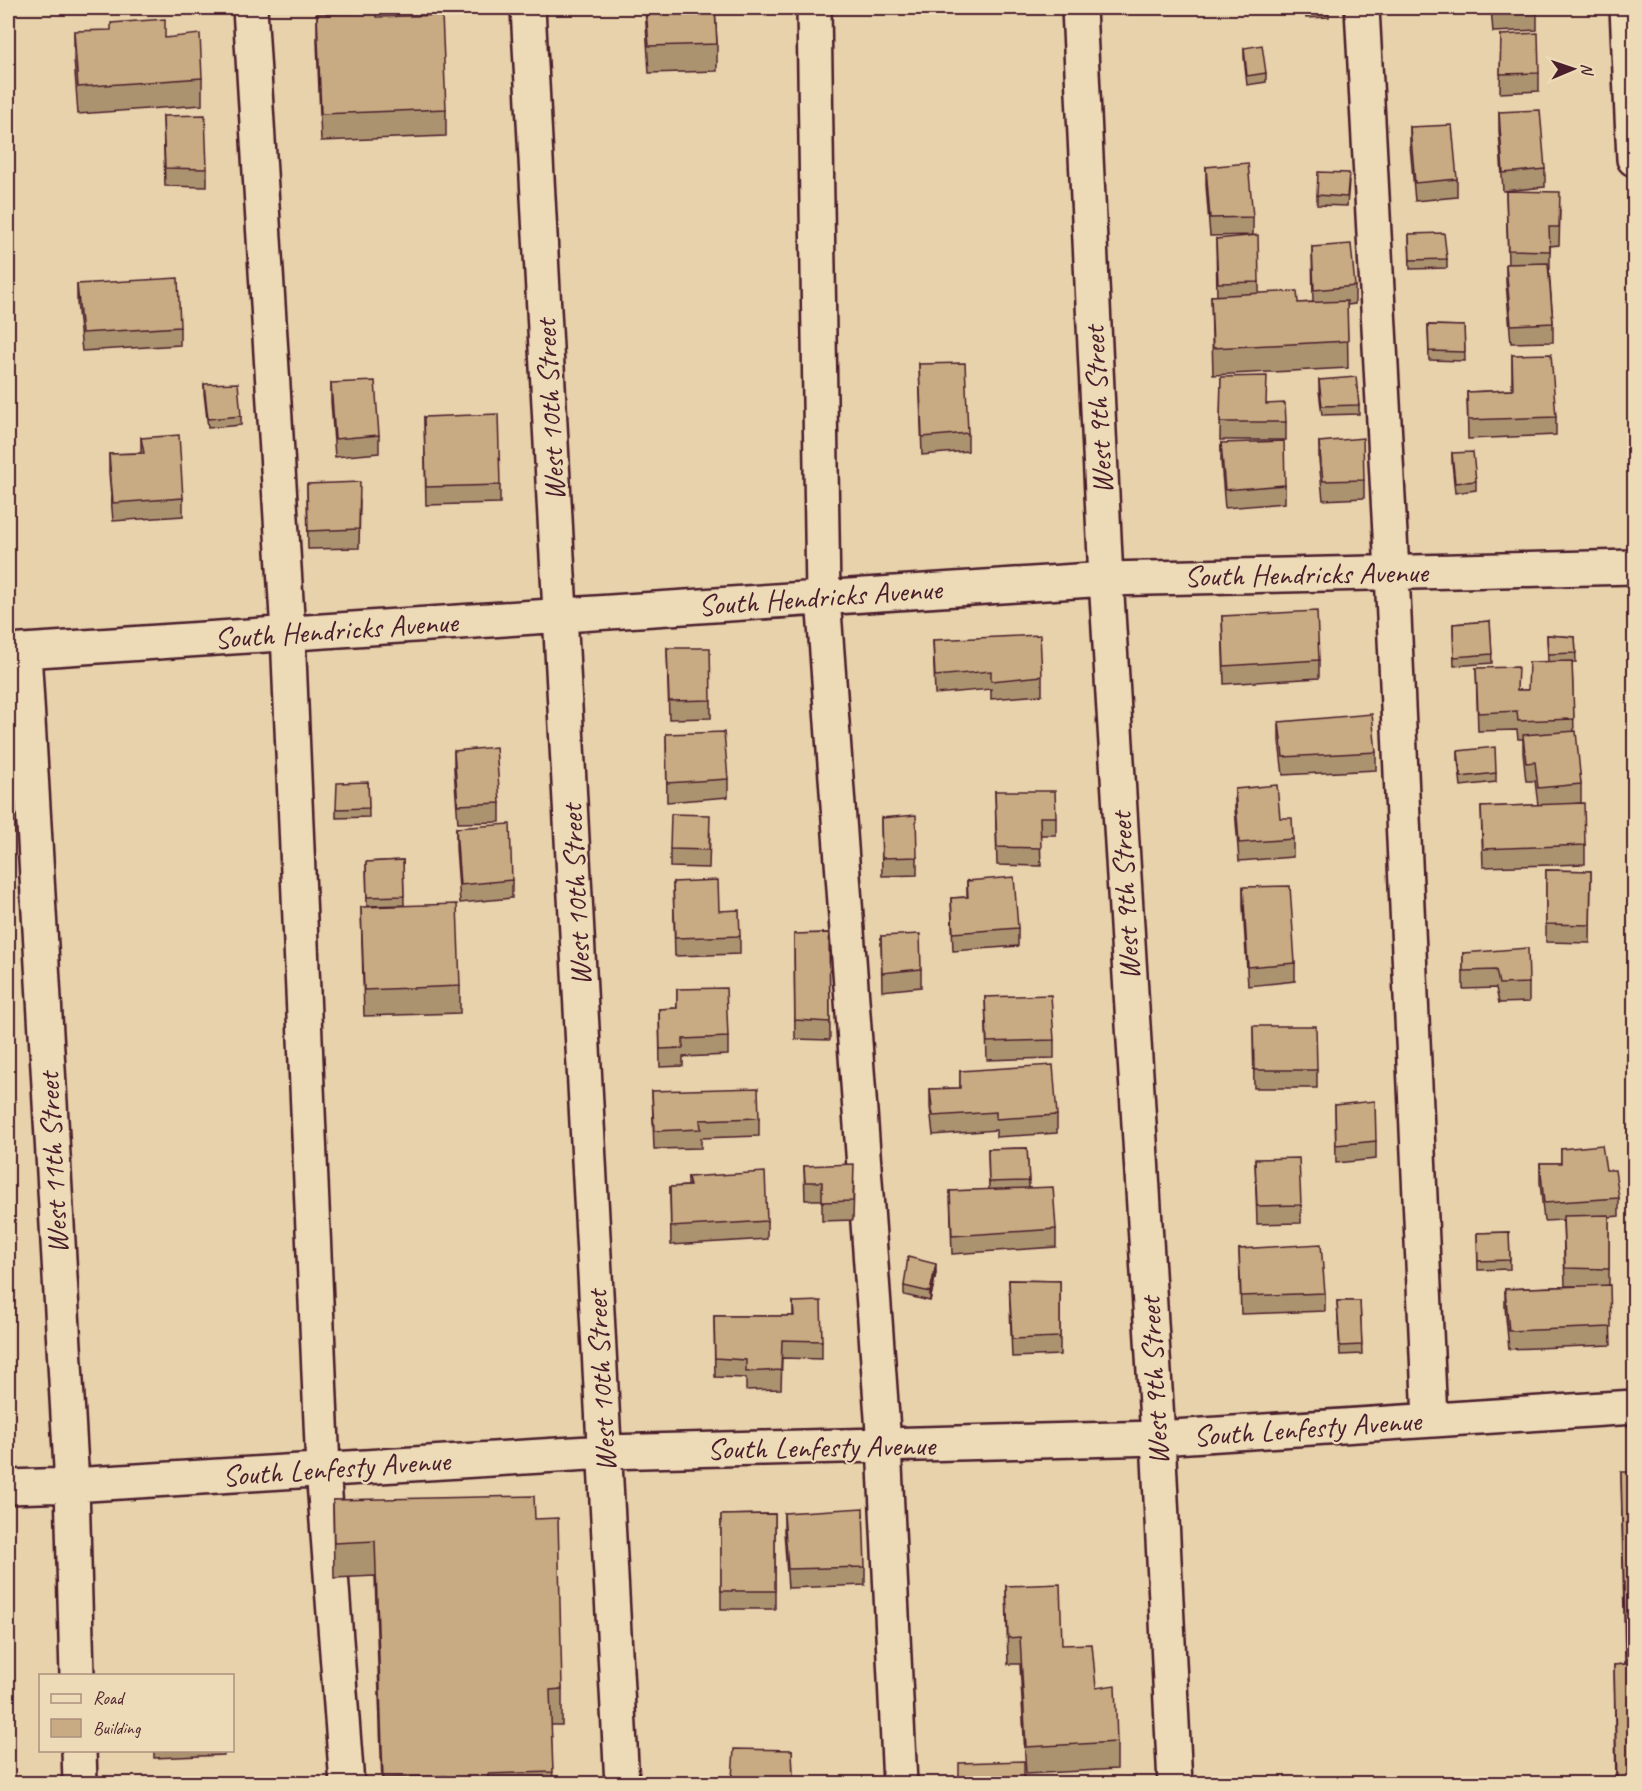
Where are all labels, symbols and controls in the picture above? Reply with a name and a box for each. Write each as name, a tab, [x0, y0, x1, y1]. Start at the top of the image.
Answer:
north arrow	[1543, 39, 1603, 99]
text: N	[1577, 63, 1597, 77]
street label: West 10th Street	[526, 315, 574, 502]
street label: West 9th Street	[1074, 322, 1121, 495]
street label: South Hendricks Avenue	[1184, 553, 1430, 595]
street label: South Hendricks Avenue	[697, 569, 945, 624]
street label: South Hendricks Avenue	[213, 602, 461, 657]
street label: West 10th Street	[552, 800, 600, 987]
street label: West 9th Street	[1101, 808, 1148, 981]
street label: West 11th Street	[29, 1068, 77, 1255]
street label: West 10th Street	[577, 1286, 625, 1473]
street label: West 9th Street	[1130, 1293, 1177, 1466]
street label: South Lenfesty Avenue	[1192, 1401, 1424, 1455]
street label: South Lenfesty Avenue	[707, 1426, 938, 1468]
street label: South Lenfesty Avenue	[221, 1441, 453, 1495]
legend	[39, 1674, 234, 1752]
text: Road	[93, 1687, 126, 1709]
text: Building	[93, 1717, 142, 1739]

